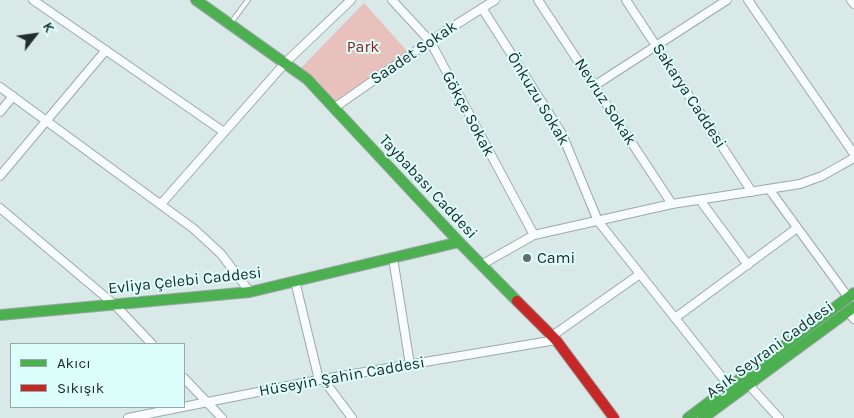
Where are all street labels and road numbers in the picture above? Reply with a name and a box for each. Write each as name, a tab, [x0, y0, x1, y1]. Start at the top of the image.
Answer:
street label: Saadet Sokak	[367, 17, 461, 89]
street label: Sakarya Caddesi	[648, 40, 730, 152]
street label: Önkuzu Sokak	[503, 49, 573, 149]
street label: Nevruz Sokak	[570, 55, 640, 149]
street label: Gökçe Sokak	[438, 68, 498, 160]
street label: Taybabası Caddesi	[375, 131, 481, 243]
street label: Evliya Çelebi Caddesi	[107, 263, 263, 299]
street label: Aşık Seyrani Caddesi	[703, 297, 837, 403]
street label: Hüseyin Şahin Caddesi	[258, 353, 426, 401]

